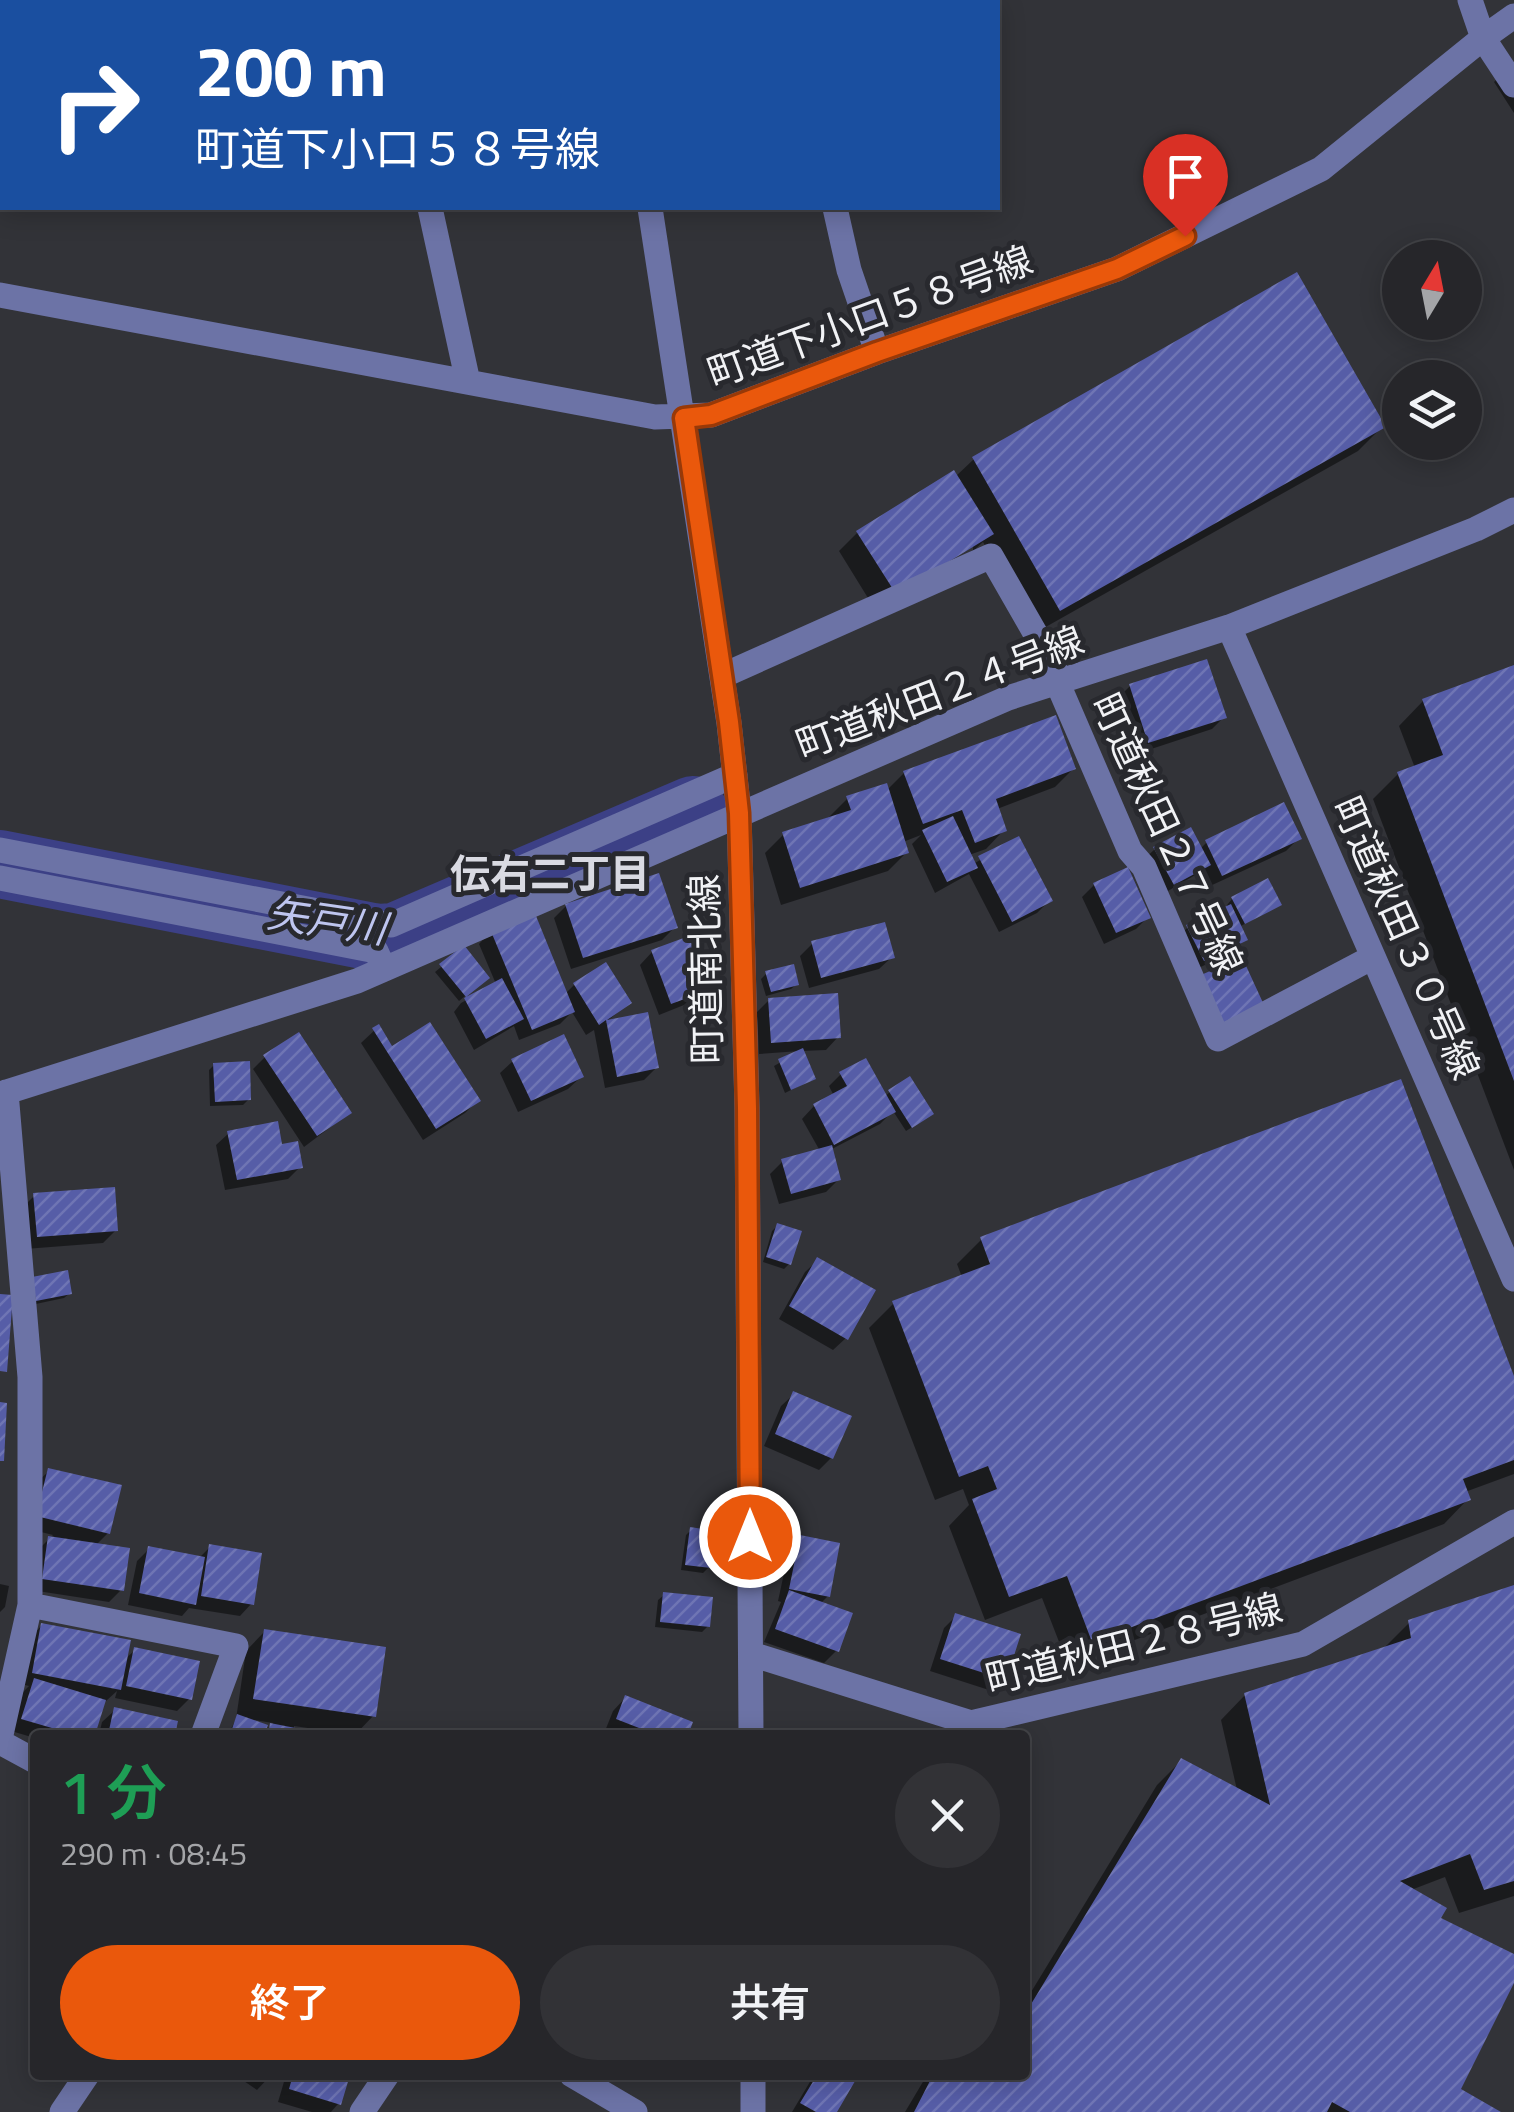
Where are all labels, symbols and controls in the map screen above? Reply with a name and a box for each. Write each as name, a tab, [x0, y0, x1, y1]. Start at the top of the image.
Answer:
text: 200 m	[195, 17, 387, 123]
icon: right	[30, 40, 160, 170]
text: 町道下小口５８号線	[195, 114, 600, 182]
pin	[1143, 134, 1228, 237]
icon: arrive	[1158, 149, 1213, 204]
street label: 町道下小口５８号線	[699, 230, 1040, 402]
north arrow	[1382, 240, 1482, 340]
map controls	[1382, 240, 1482, 460]
button: layers	[1382, 360, 1482, 460]
street label: 町道秋田２４号線	[787, 611, 1092, 774]
street label: 町道秋田２７号線	[1077, 684, 1258, 984]
street label: 町道秋田３０号線	[1319, 787, 1495, 1088]
district label: 伝右二丁目	[450, 843, 650, 904]
street label: 町道南北線	[674, 874, 736, 1065]
water label: 矢戸川	[263, 882, 395, 960]
position arrow	[698, 1485, 802, 1589]
street label: 町道秋田２８号線	[979, 1578, 1288, 1708]
text: 1 分	[60, 1746, 167, 1837]
button: close	[895, 1763, 1000, 1868]
text: 290 m · 08:45	[60, 1829, 247, 1877]
button: 終了	[60, 1945, 520, 2060]
button: 共有	[540, 1945, 1000, 2060]

